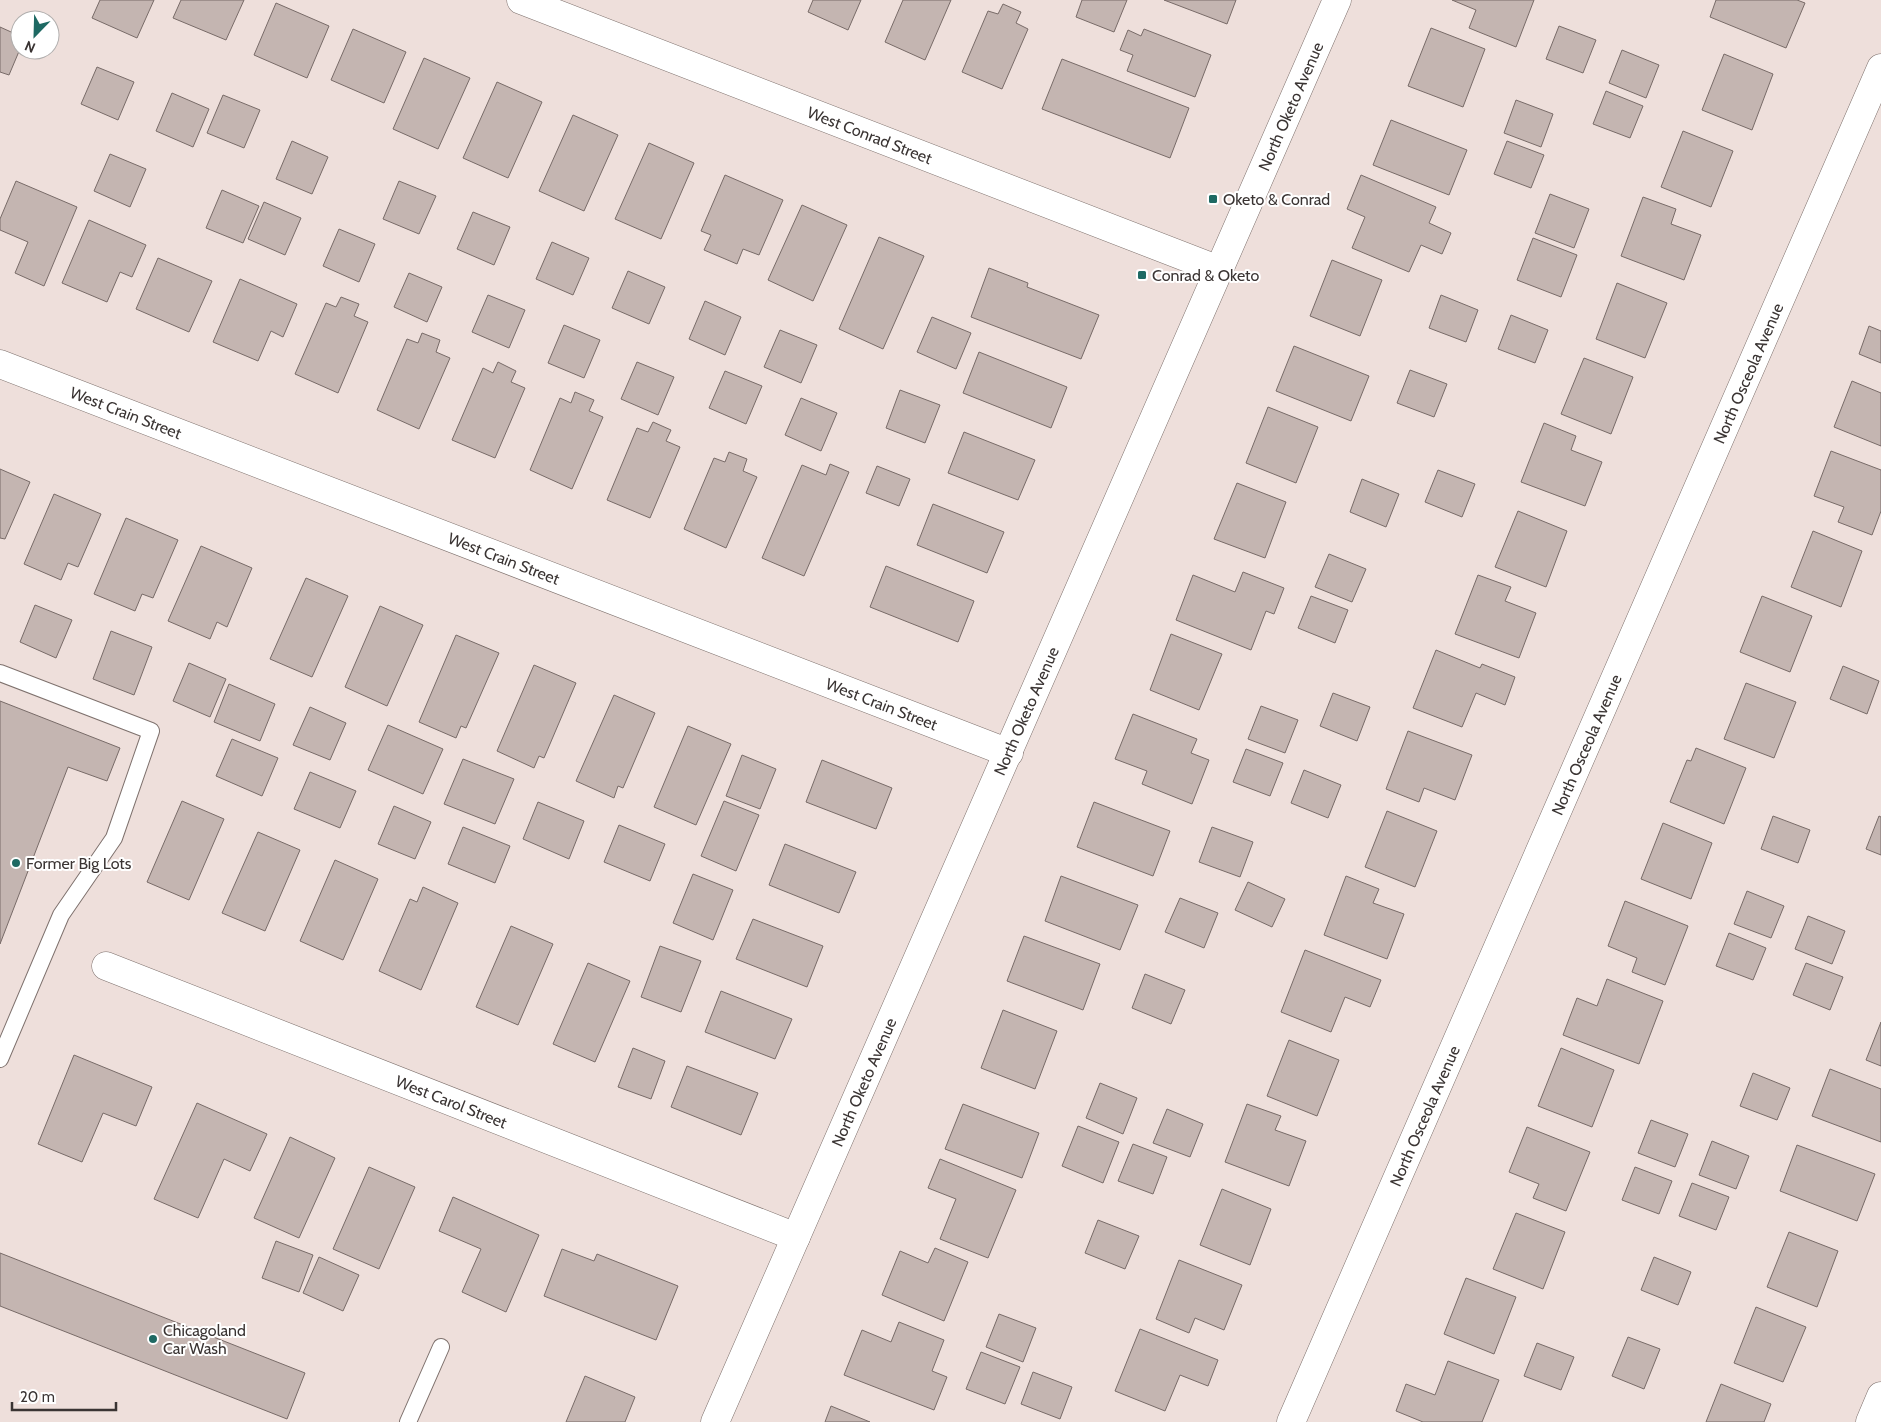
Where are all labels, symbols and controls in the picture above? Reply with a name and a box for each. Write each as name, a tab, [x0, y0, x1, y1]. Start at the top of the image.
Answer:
north arrow	[10, 10, 60, 60]
text: N	[22, 37, 38, 57]
street label: North Oketo Avenue	[1254, 39, 1327, 174]
street label: West Conrad Street	[805, 102, 935, 168]
place label: Oketo & Conrad	[1223, 190, 1330, 209]
marker: Oketo & Conrad	[1207, 193, 1219, 205]
place label: Conrad & Oketo	[1152, 266, 1259, 285]
marker: Conrad & Oketo	[1136, 269, 1148, 281]
street label: North Osceola Avenue	[1709, 300, 1787, 446]
street label: West Crain Street	[68, 382, 185, 443]
street label: West Crain Street	[445, 528, 563, 589]
street label: North Oketo Avenue	[990, 644, 1062, 778]
street label: North Osceola Avenue	[1547, 671, 1625, 818]
street label: West Crain Street	[823, 674, 941, 734]
place label: Former Big Lots	[26, 854, 132, 873]
marker: Former Big Lots	[10, 857, 22, 869]
street label: North Oketo Avenue	[827, 1015, 900, 1149]
street label: North Osceola Avenue	[1385, 1043, 1463, 1189]
street label: West Carol Street	[393, 1071, 510, 1132]
place label: Chicagoland Car Wash	[163, 1321, 246, 1358]
marker: Chicagoland Car Wash	[147, 1333, 159, 1345]
scale bar	[12, 1380, 116, 1412]
text: 20 m	[20, 1388, 55, 1406]

